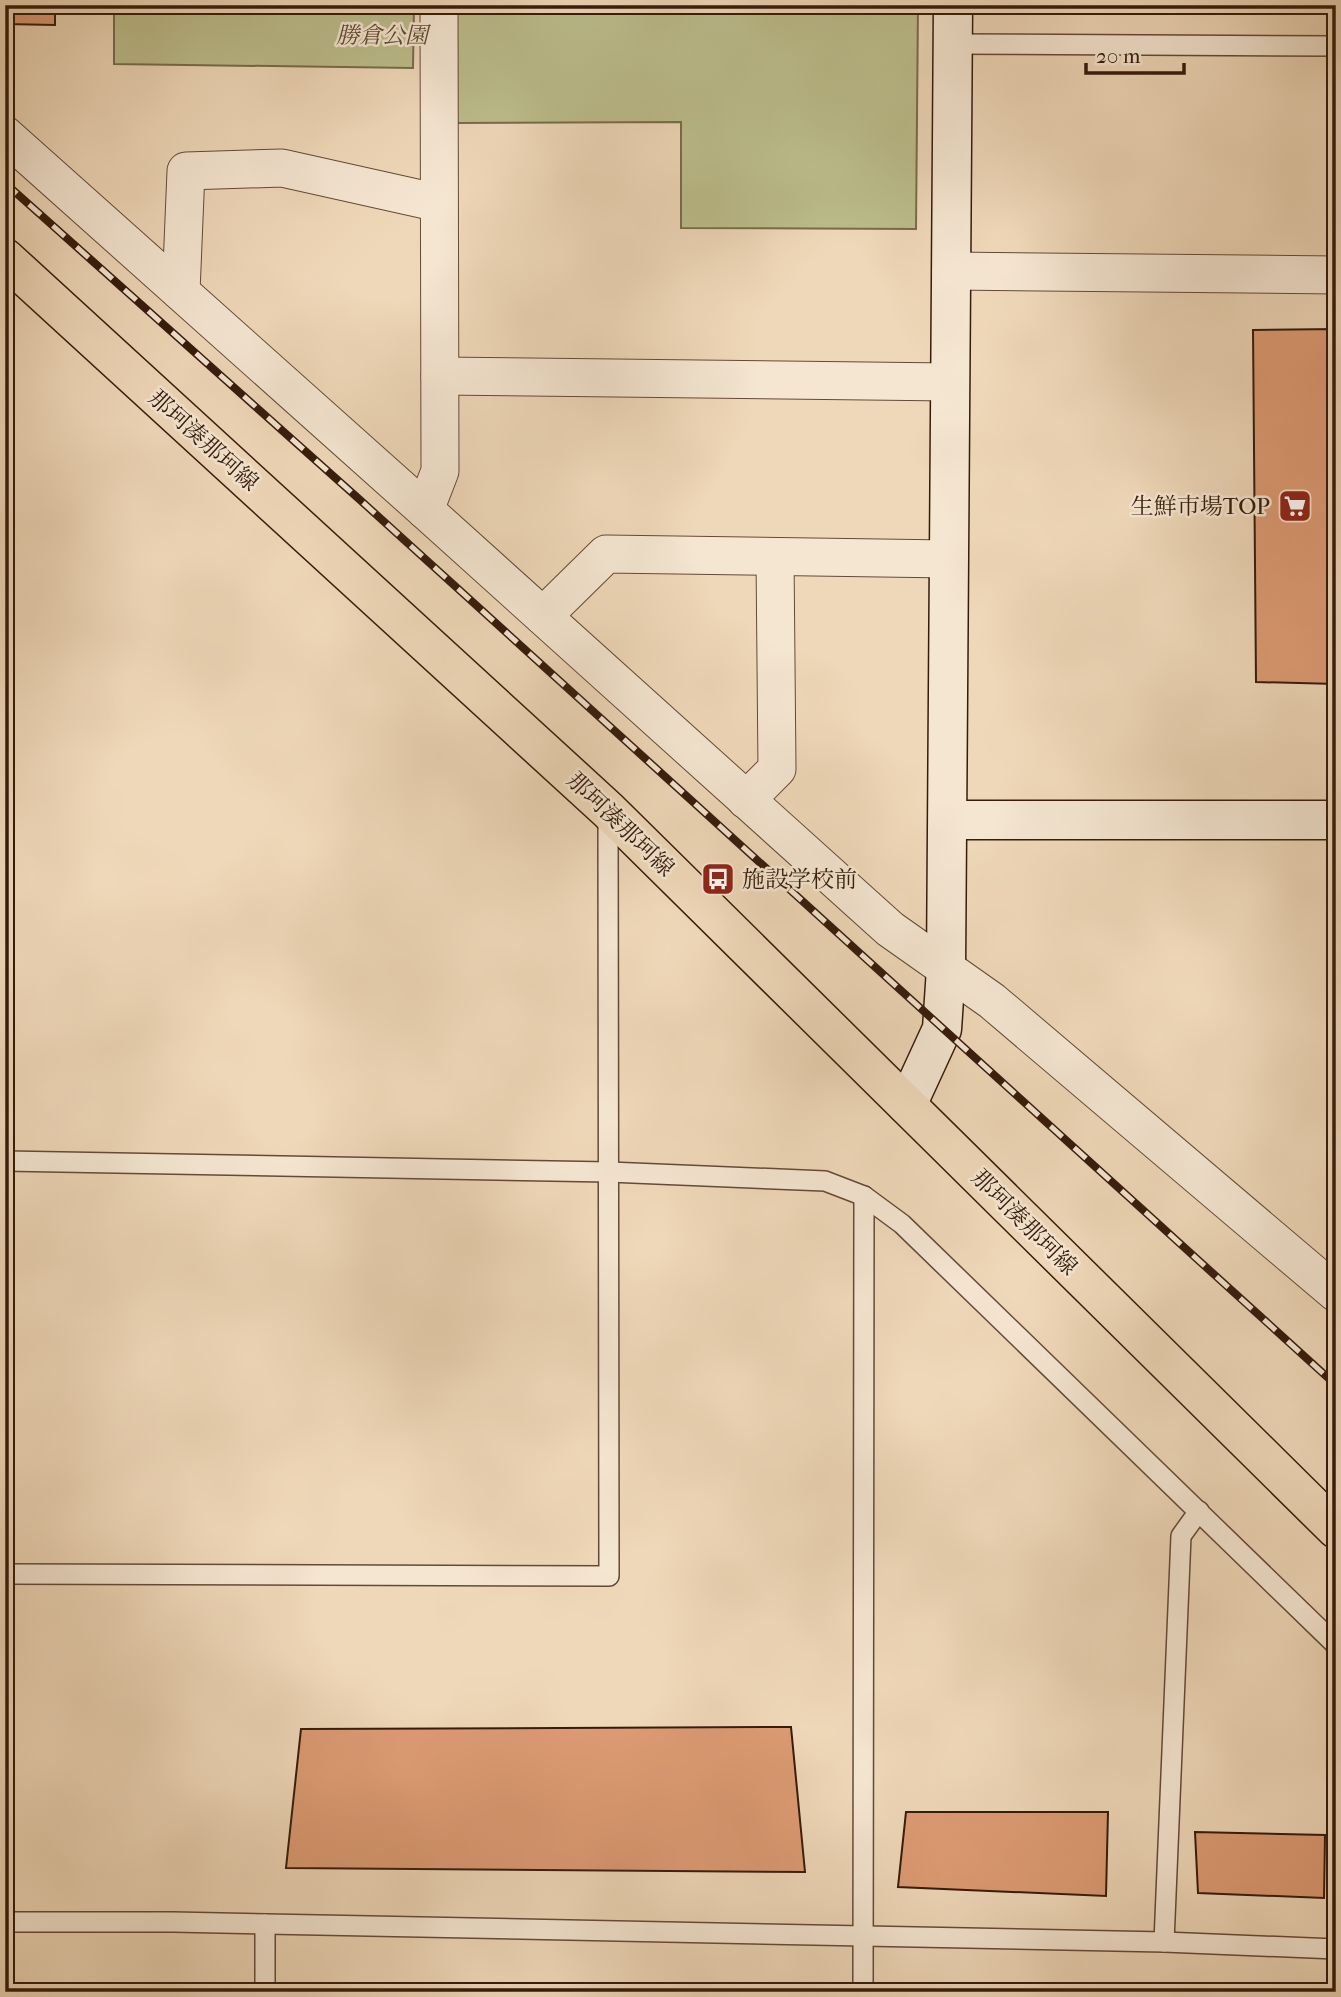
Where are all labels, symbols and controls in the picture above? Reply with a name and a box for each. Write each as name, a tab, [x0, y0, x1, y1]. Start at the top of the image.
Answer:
park label: 勝倉公園	[336, 22, 432, 49]
scale bar	[1086, 32, 1184, 76]
text: 20 m	[1096, 44, 1141, 68]
street label: 那珂湊那珂線	[143, 384, 264, 497]
supermarket icon: 生鮮市場TOP	[1276, 487, 1314, 525]
place label: 生鮮市場TOP	[1131, 493, 1270, 520]
street label: 那珂湊那珂線	[562, 767, 680, 882]
bus stop icon: 施設学校前	[699, 860, 737, 898]
place label: 施設学校前	[742, 866, 857, 893]
street label: 那珂湊那珂線	[966, 1164, 1083, 1281]

